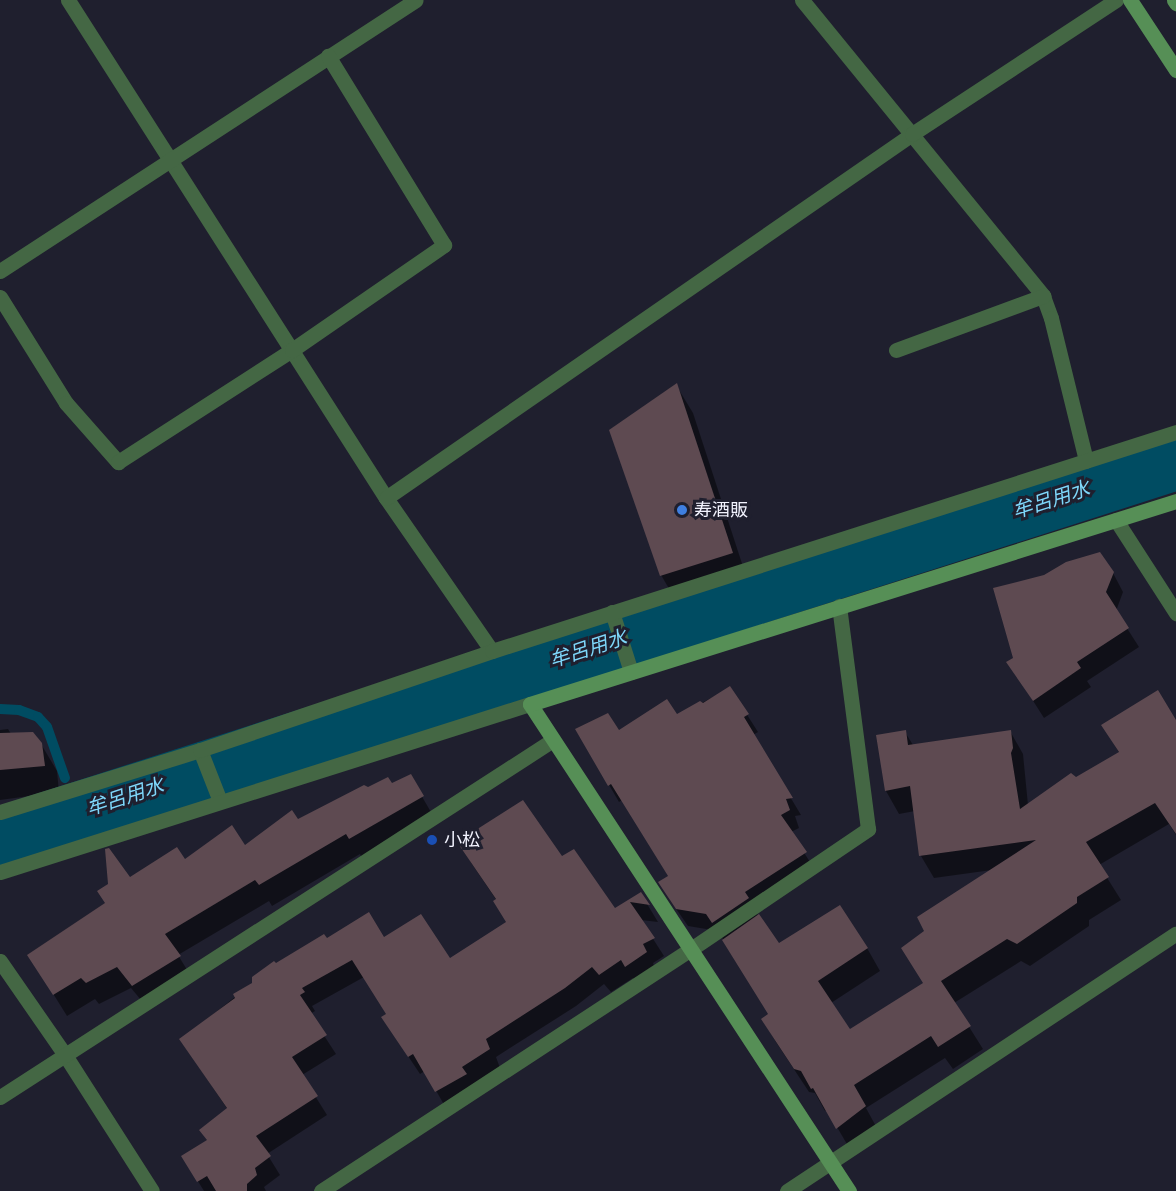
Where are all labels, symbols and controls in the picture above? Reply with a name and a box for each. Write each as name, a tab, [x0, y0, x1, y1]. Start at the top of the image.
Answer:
water label: 牟呂用水	[1009, 476, 1093, 524]
place label: 寿酒販	[694, 499, 748, 521]
marker: 寿酒販	[675, 503, 689, 517]
water label: 牟呂用水	[546, 625, 630, 673]
water label: 牟呂用水	[83, 773, 167, 821]
place label: 小松	[444, 829, 480, 851]
marker: 小松	[425, 833, 439, 847]

